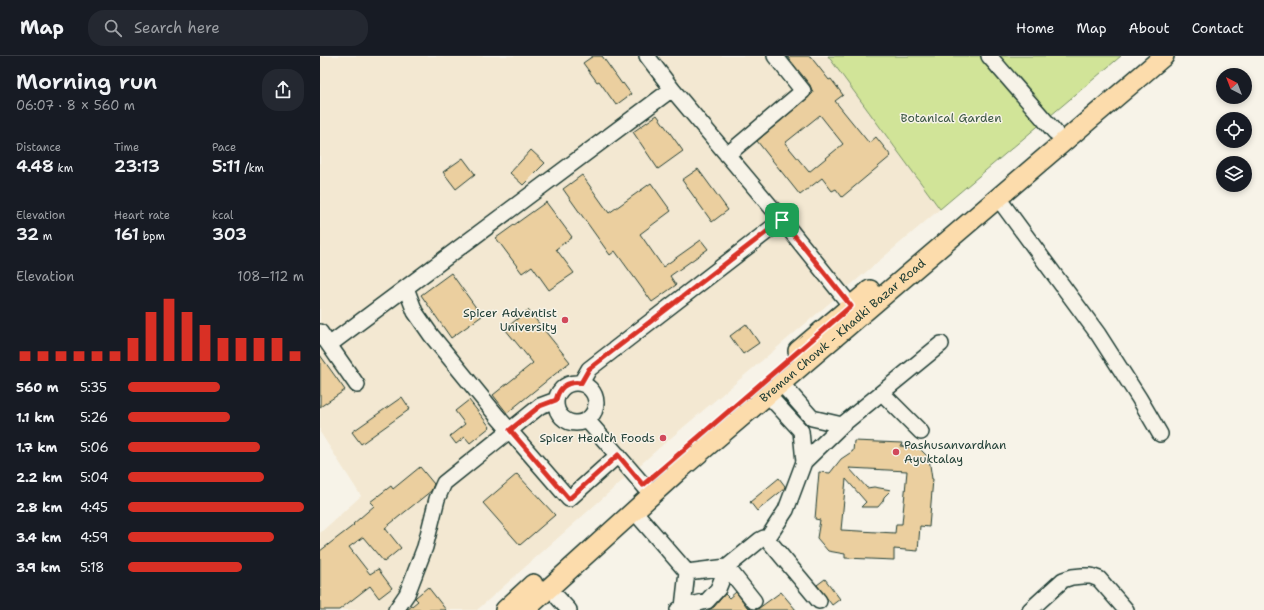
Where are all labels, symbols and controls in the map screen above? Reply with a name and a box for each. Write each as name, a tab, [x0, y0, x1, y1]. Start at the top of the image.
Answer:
search box	[88, 10, 368, 46]
text: Map	[20, 15, 64, 40]
icon: search	[102, 17, 124, 39]
text: Search here	[134, 18, 220, 38]
text: Home	[1016, 19, 1055, 37]
text: Map	[1077, 19, 1107, 37]
text: About	[1129, 19, 1170, 37]
text: Contact	[1192, 19, 1244, 37]
text: Morning run	[16, 67, 157, 96]
north arrow	[1216, 68, 1252, 104]
map controls	[1216, 68, 1252, 192]
button: share	[262, 69, 304, 111]
text: 06:07 · 8 × 560 m	[16, 97, 135, 114]
park label: Botanical Garden	[900, 110, 1002, 126]
button: locate	[1216, 112, 1252, 148]
text: Distance	[16, 140, 61, 155]
text: Time	[114, 140, 139, 155]
text: Pace	[212, 140, 236, 155]
text: 4.48	[16, 155, 54, 177]
text: 23:13	[114, 155, 160, 177]
text: 5:11	[212, 155, 241, 177]
button: layers	[1216, 156, 1252, 192]
text: km	[54, 161, 73, 176]
text: /km	[241, 161, 264, 176]
pin	[765, 203, 799, 237]
text: Elevation	[16, 208, 65, 223]
text: Heart rate	[114, 208, 170, 223]
text: kcal	[212, 208, 233, 223]
icon: arrive	[771, 209, 793, 231]
text: 32	[16, 223, 39, 245]
text: 161	[114, 223, 139, 245]
text: 303	[212, 223, 247, 245]
text: m	[39, 229, 52, 244]
text: bpm	[139, 229, 165, 244]
street label: Breman Chowk - Khadki Bazar Road	[756, 255, 929, 406]
text: Elevation	[16, 268, 74, 285]
text: 108–112 m	[237, 268, 304, 285]
place label: Spicer Adventist University	[463, 305, 557, 335]
marker: Spicer Adventist University	[560, 315, 570, 325]
text: 560 m	[16, 379, 59, 396]
text: 5:35	[80, 379, 107, 396]
text: 1.1 km	[16, 409, 54, 426]
text: 5:26	[80, 409, 108, 426]
place label: Spicer Health Foods	[539, 430, 655, 446]
marker: Spicer Health Foods	[658, 433, 668, 443]
place label: Pashusanvardhan Ayuktalay	[904, 437, 1006, 467]
text: 1.7 km	[16, 439, 57, 456]
text: 5:06	[80, 439, 109, 456]
marker: Pashusanvardhan Ayuktalay	[891, 447, 901, 457]
text: 2.2 km	[16, 469, 62, 486]
text: 5:04	[80, 469, 108, 486]
text: 2.8 km	[16, 499, 62, 516]
text: 4:45	[80, 499, 108, 516]
text: 3.4 km	[16, 529, 61, 546]
text: 4:59	[80, 529, 108, 546]
text: 3.9 km	[16, 559, 61, 576]
text: 5:18	[80, 559, 104, 576]

